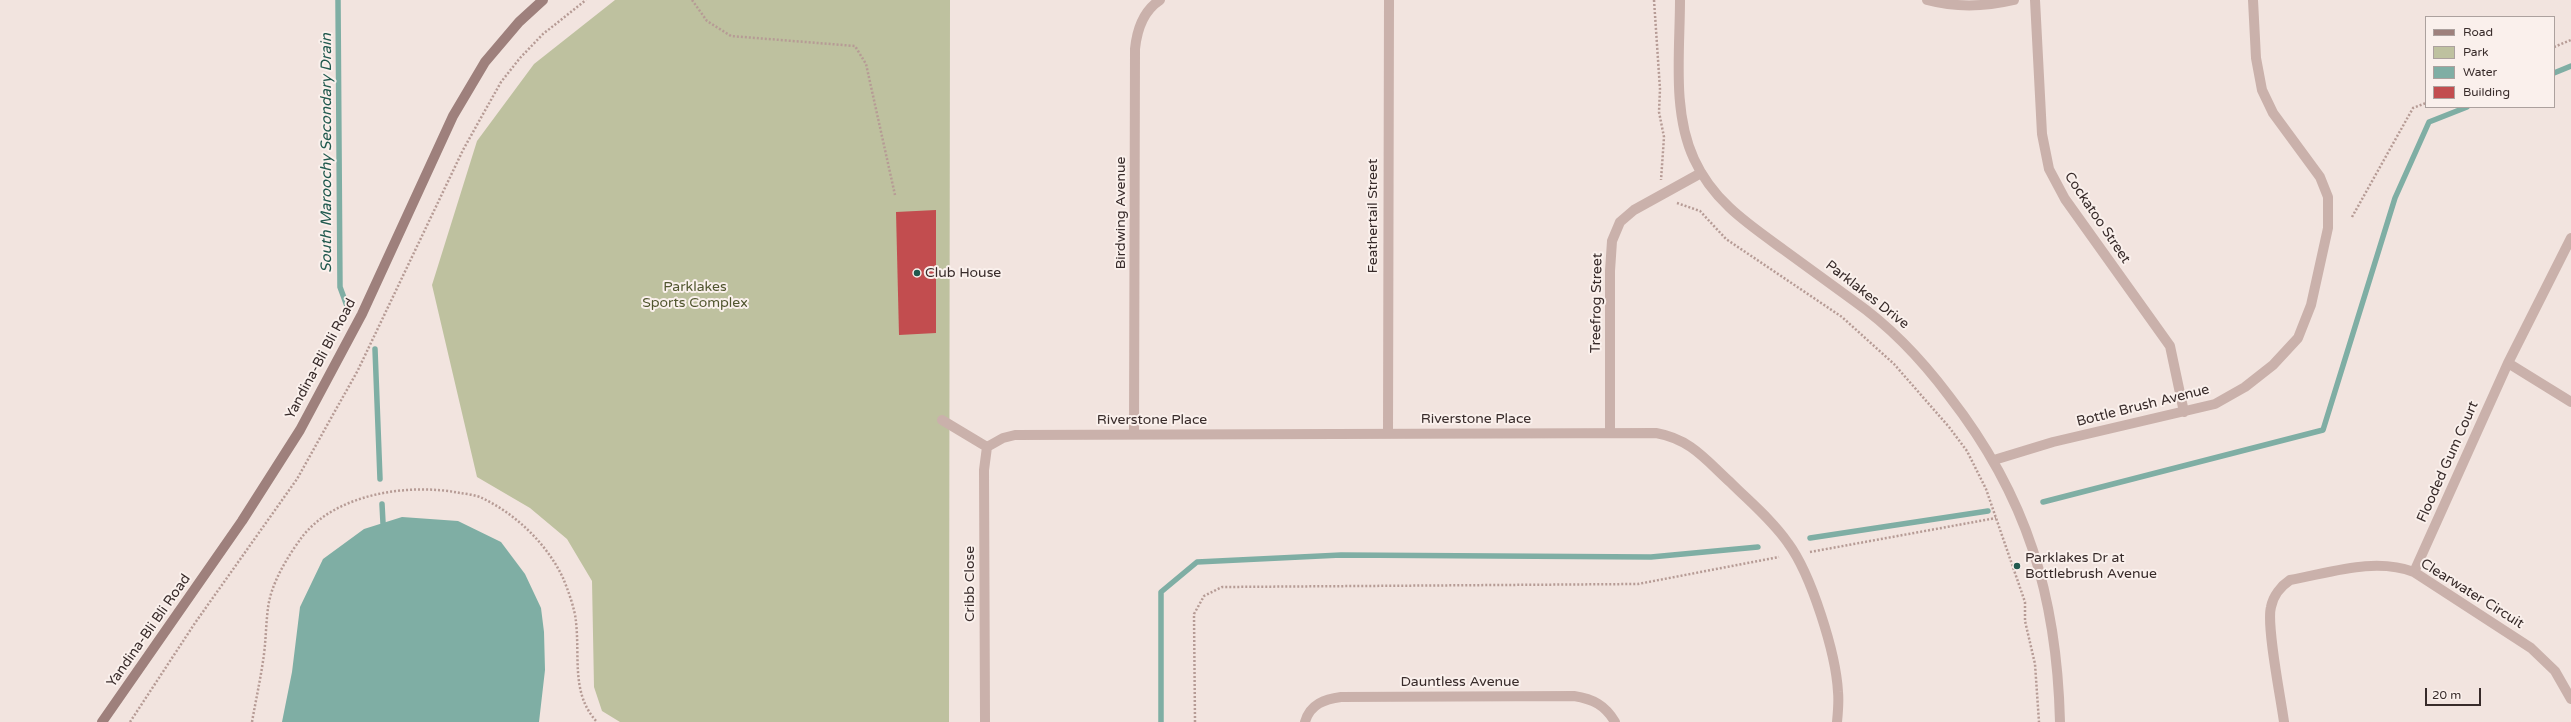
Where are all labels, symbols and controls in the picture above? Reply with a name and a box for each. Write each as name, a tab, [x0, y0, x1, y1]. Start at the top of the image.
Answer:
legend	[2425, 16, 2555, 108]
text: Road	[2463, 25, 2493, 39]
water label: South Maroochy Secondary Drain	[318, 33, 336, 273]
text: Park	[2463, 45, 2489, 59]
text: Water	[2463, 65, 2497, 79]
text: Building	[2463, 85, 2510, 99]
street label: Birdwing Avenue	[1113, 157, 1129, 269]
street label: Feathertail Street	[1365, 159, 1381, 273]
street label: Cockatoo Street	[2060, 169, 2134, 267]
street label: Treefrog Street	[1588, 253, 1606, 353]
street label: Parklakes Drive	[1822, 257, 1912, 333]
place label: Club House	[925, 265, 1001, 281]
marker: Club House	[912, 268, 922, 278]
park label: Parklakes Sports Complex	[642, 279, 748, 312]
street label: Yandina-Bli Bli Road	[282, 296, 360, 422]
street label: Bottle Brush Avenue	[2075, 381, 2211, 431]
street label: Flooded Gum Court	[2414, 399, 2482, 525]
street label: Riverstone Place	[1421, 411, 1531, 427]
street label: Riverstone Place	[1097, 412, 1207, 428]
street label: Cribb Close	[962, 546, 978, 622]
place label: Parklakes Dr at Bottlebrush Avenue	[2025, 550, 2157, 582]
street label: Clearwater Circuit	[2417, 555, 2527, 633]
marker: Parklakes Dr at Bottlebrush Avenue	[2012, 561, 2022, 571]
street label: Yandina-Bli Bli Road	[104, 571, 194, 691]
street label: Dauntless Avenue	[1400, 674, 1520, 690]
scale bar	[2427, 680, 2483, 706]
text: 20 m	[2432, 688, 2461, 702]

